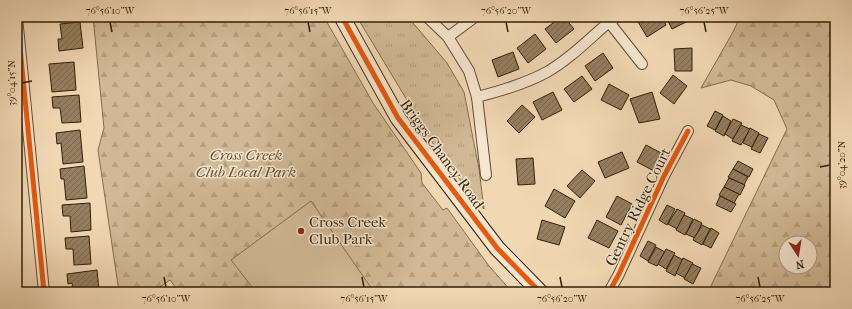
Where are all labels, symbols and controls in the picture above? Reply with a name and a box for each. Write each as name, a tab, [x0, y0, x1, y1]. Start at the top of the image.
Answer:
text: 76°56'10"W	[86, 5, 135, 17]
text: 76°56'15"W	[284, 5, 333, 17]
text: 76°56'20"W	[481, 5, 532, 17]
text: 76°56'25"W	[680, 5, 730, 17]
text: 39°04'15"N	[6, 60, 18, 106]
street label: Briggs Chaney Road	[396, 96, 488, 213]
text: 39°04'20"N	[836, 140, 848, 189]
street label: Gentry Ridge Court	[602, 144, 675, 269]
park label: Cross Creek Club Local Park	[196, 146, 296, 181]
place label: Cross Creek Club Park	[309, 213, 386, 248]
marker: Cross Creek Club Park	[296, 226, 306, 236]
north arrow	[778, 235, 818, 275]
text: N	[794, 257, 805, 272]
text: 76°56'10"W	[142, 293, 191, 305]
text: 76°56'15"W	[340, 293, 389, 305]
text: 76°56'20"W	[537, 293, 588, 305]
text: 76°56'25"W	[736, 293, 786, 305]

